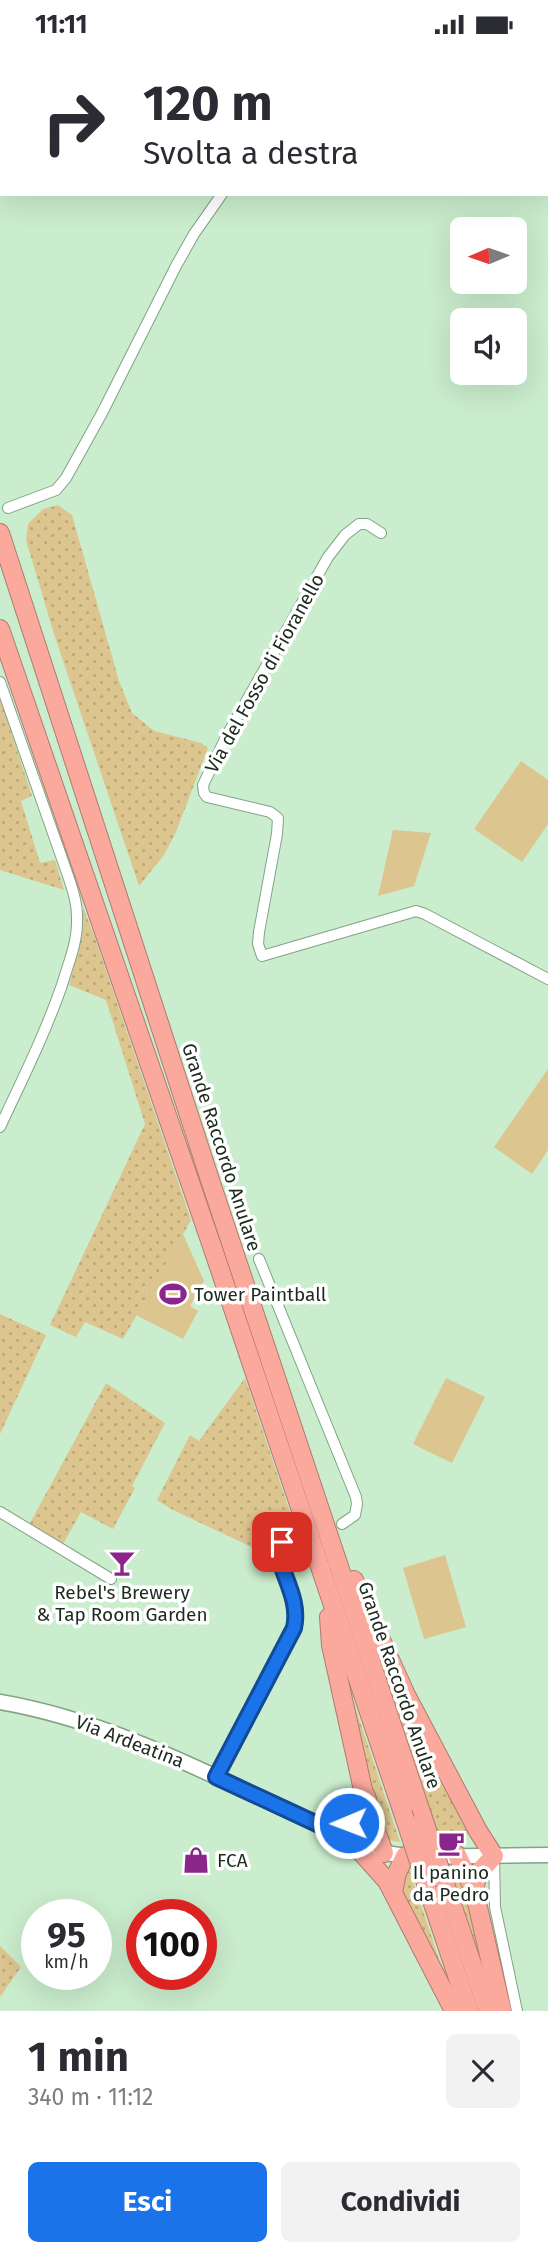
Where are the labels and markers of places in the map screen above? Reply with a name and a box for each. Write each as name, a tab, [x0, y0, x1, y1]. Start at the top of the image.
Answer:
sports icon: Tower Paintball	[158, 1279, 188, 1309]
place label: Tower Paintball	[194, 1283, 327, 1306]
pin	[252, 1512, 312, 1572]
bar icon: Rebel's Brewery & Tap Room Garden	[107, 1548, 137, 1578]
place label: Rebel's Brewery & Tap Room Garden	[36, 1581, 208, 1626]
cafe icon: Il panino da Pedro	[436, 1828, 466, 1858]
shop icon: FCA	[181, 1845, 211, 1875]
place label: FCA	[217, 1849, 248, 1872]
place label: Il panino da Pedro	[413, 1861, 489, 1906]

